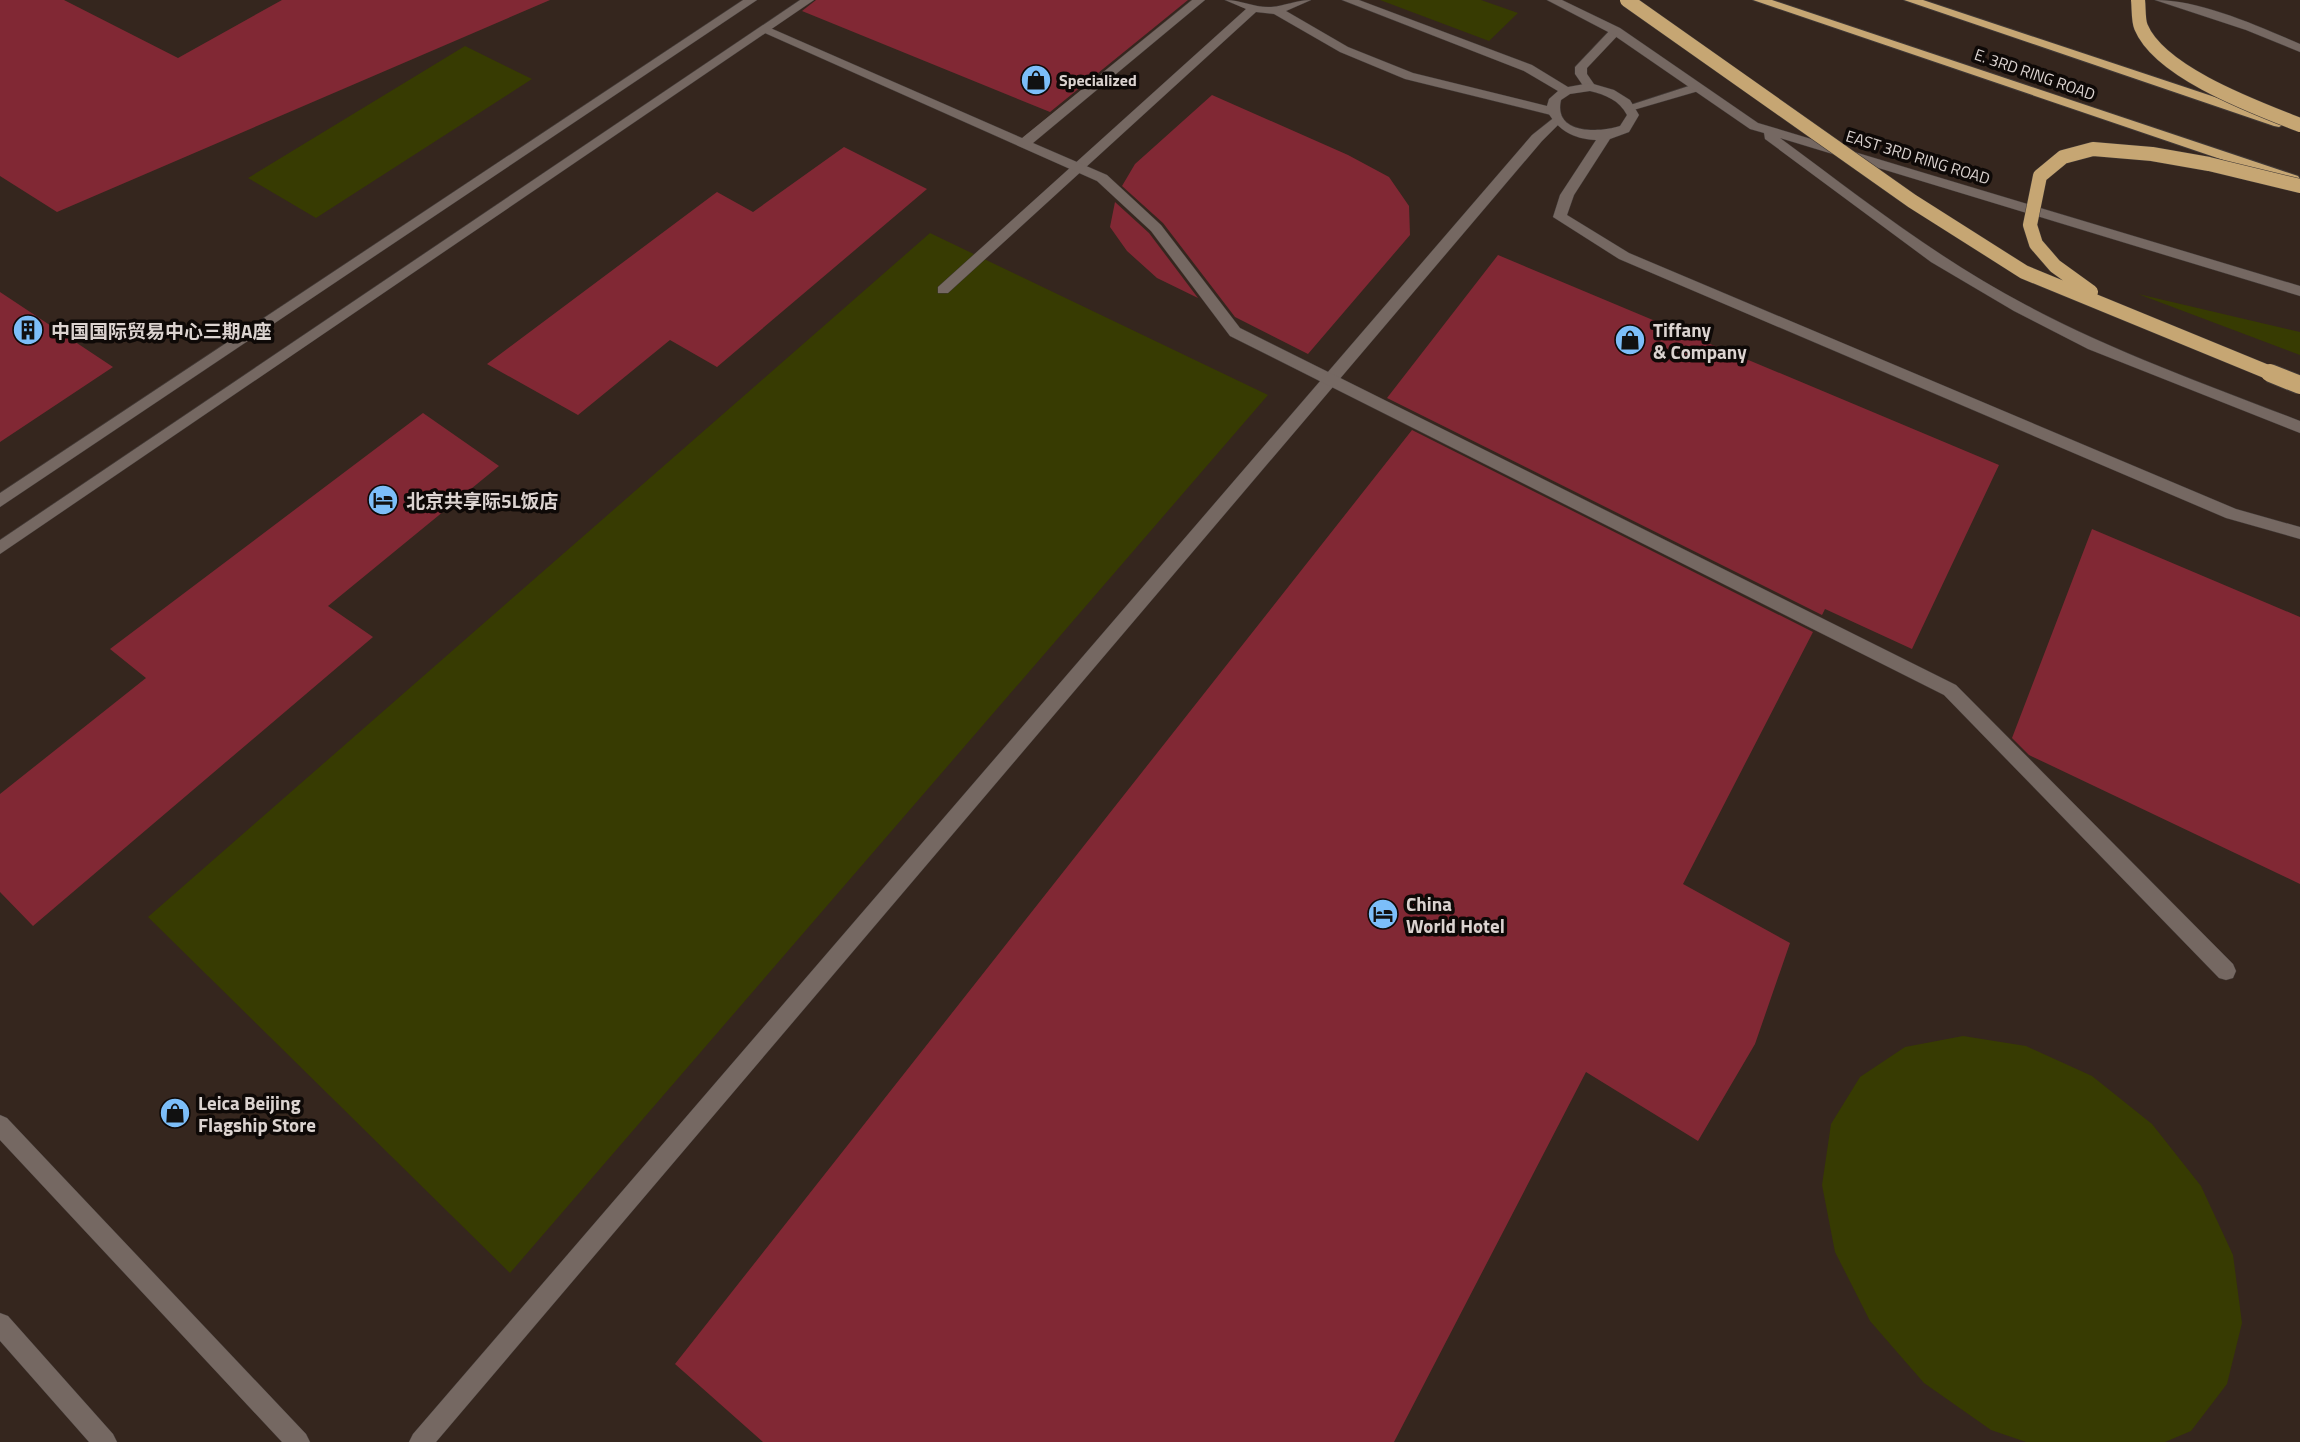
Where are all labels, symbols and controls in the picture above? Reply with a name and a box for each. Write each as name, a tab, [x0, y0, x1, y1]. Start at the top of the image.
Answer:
street label: E. 3RD RING ROAD	[1971, 42, 2099, 106]
shop icon: Specialized	[1019, 63, 1053, 97]
place label: Specialized	[1059, 68, 1137, 92]
street label: EAST 3RD RING ROAD	[1843, 124, 1993, 190]
building icon: 中国国际贸易中心三期A座	[11, 313, 45, 347]
place label: Tiffany & Company	[1653, 315, 1747, 366]
place label: 中国国际贸易中心三期A座	[51, 316, 271, 345]
shop icon: Tiffany & Company	[1613, 323, 1647, 357]
hotel icon: 北京共享际5L饭店	[366, 483, 400, 517]
place label: 北京共享际5L饭店	[406, 486, 559, 515]
place label: China World Hotel	[1406, 889, 1505, 940]
hotel icon: China World Hotel	[1366, 897, 1400, 931]
place label: Leica Beijing Flagship Store	[198, 1088, 316, 1139]
shop icon: Leica Beijing Flagship Store	[158, 1096, 192, 1130]

